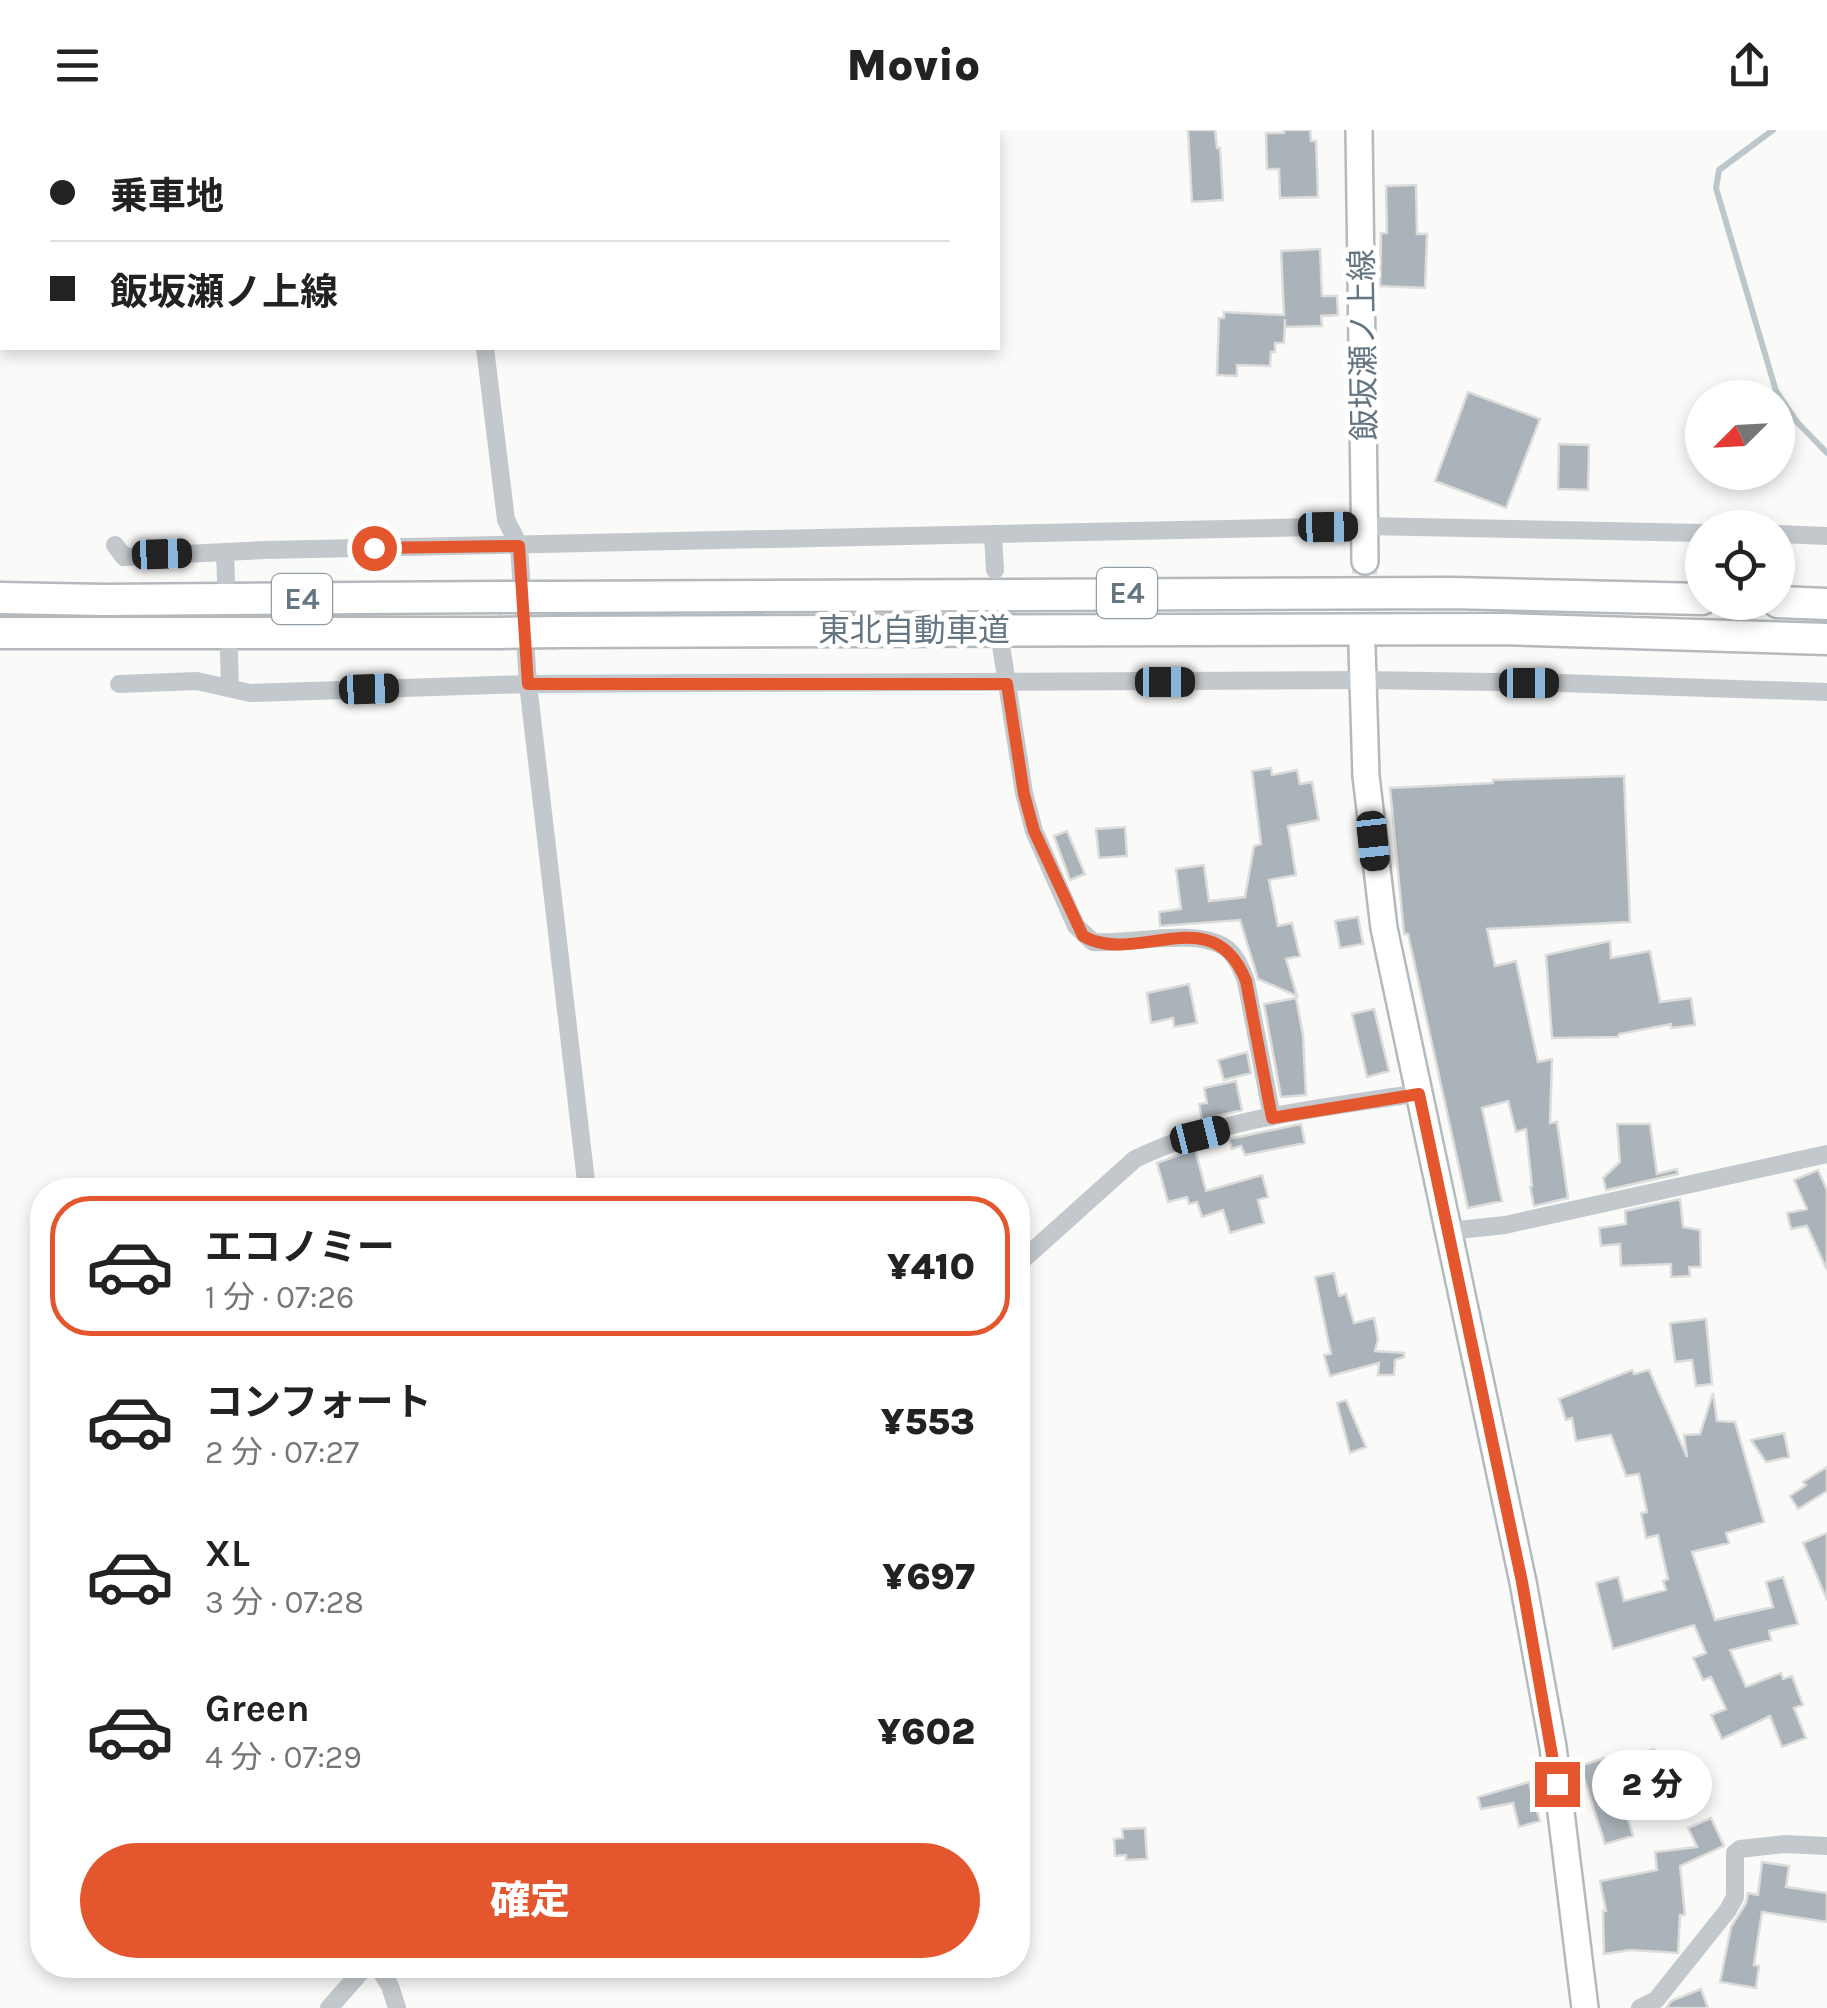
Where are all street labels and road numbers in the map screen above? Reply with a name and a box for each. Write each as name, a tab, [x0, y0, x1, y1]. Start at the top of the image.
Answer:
street label: 飯坂瀬ノ上線	[1343, 249, 1384, 441]
road number: E4	[1097, 568, 1157, 618]
road number: E4	[272, 574, 332, 624]
street label: 東北自動車道	[818, 612, 1010, 649]

